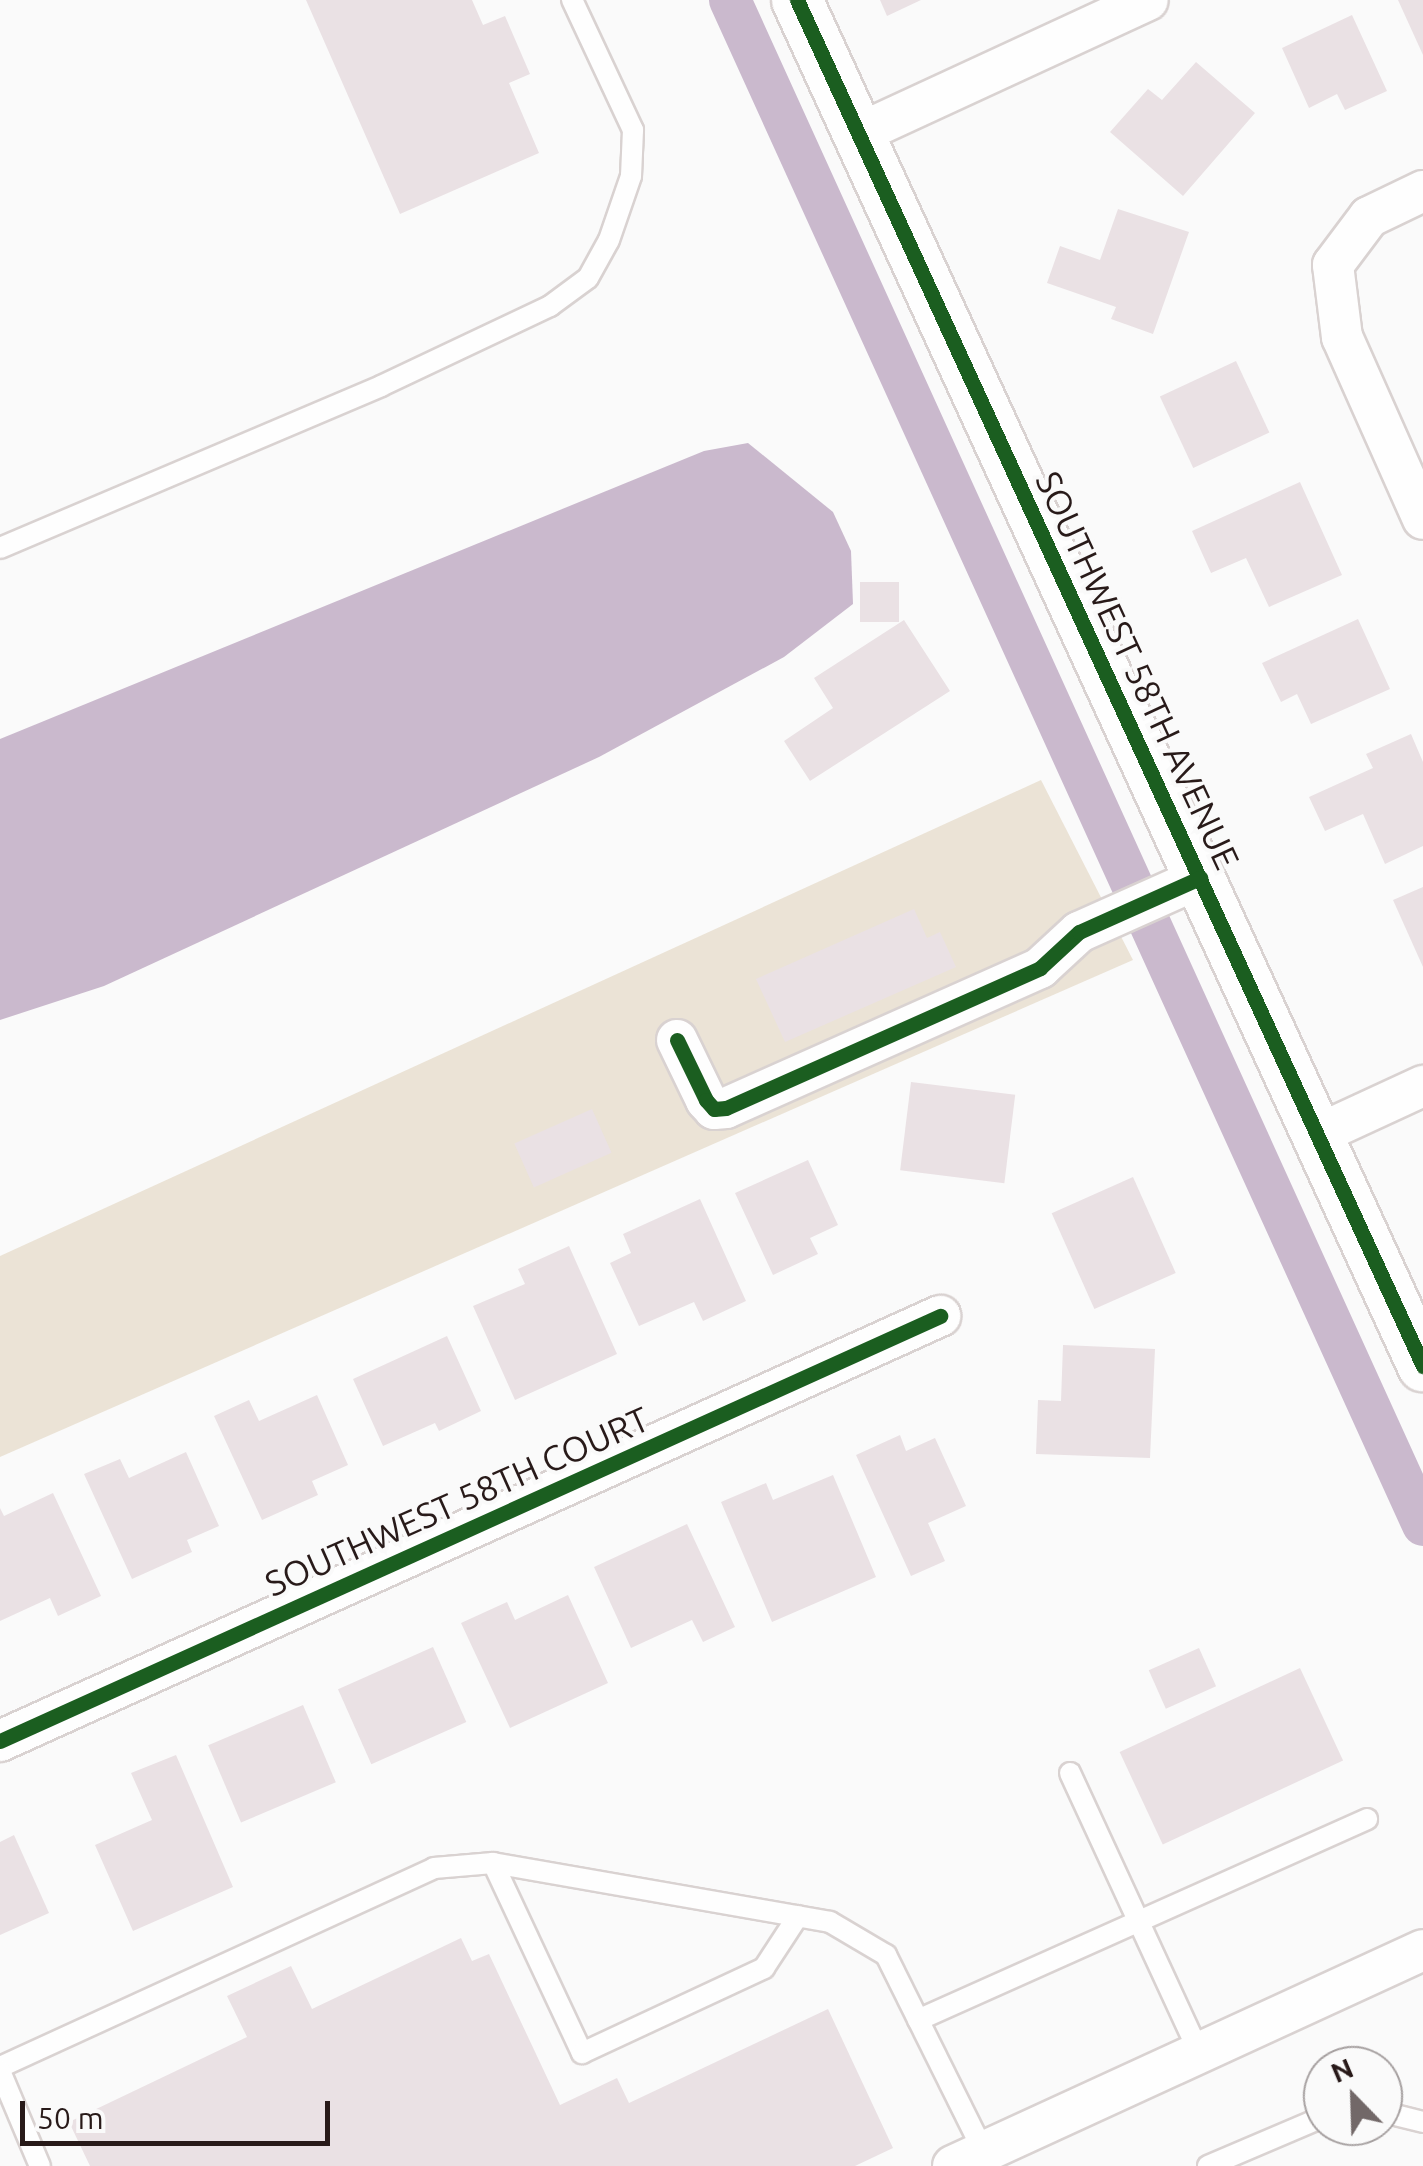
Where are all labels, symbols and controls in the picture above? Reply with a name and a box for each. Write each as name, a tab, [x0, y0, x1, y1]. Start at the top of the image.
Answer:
street label: SOUTHWEST 58TH AVENUE	[1027, 465, 1249, 875]
street label: SOUTHWEST 58TH COURT	[259, 1397, 655, 1605]
north arrow	[1303, 2046, 1403, 2146]
text: N	[1326, 2051, 1358, 2088]
scale bar	[25, 2081, 335, 2143]
text: 50 m	[37, 2101, 104, 2135]

